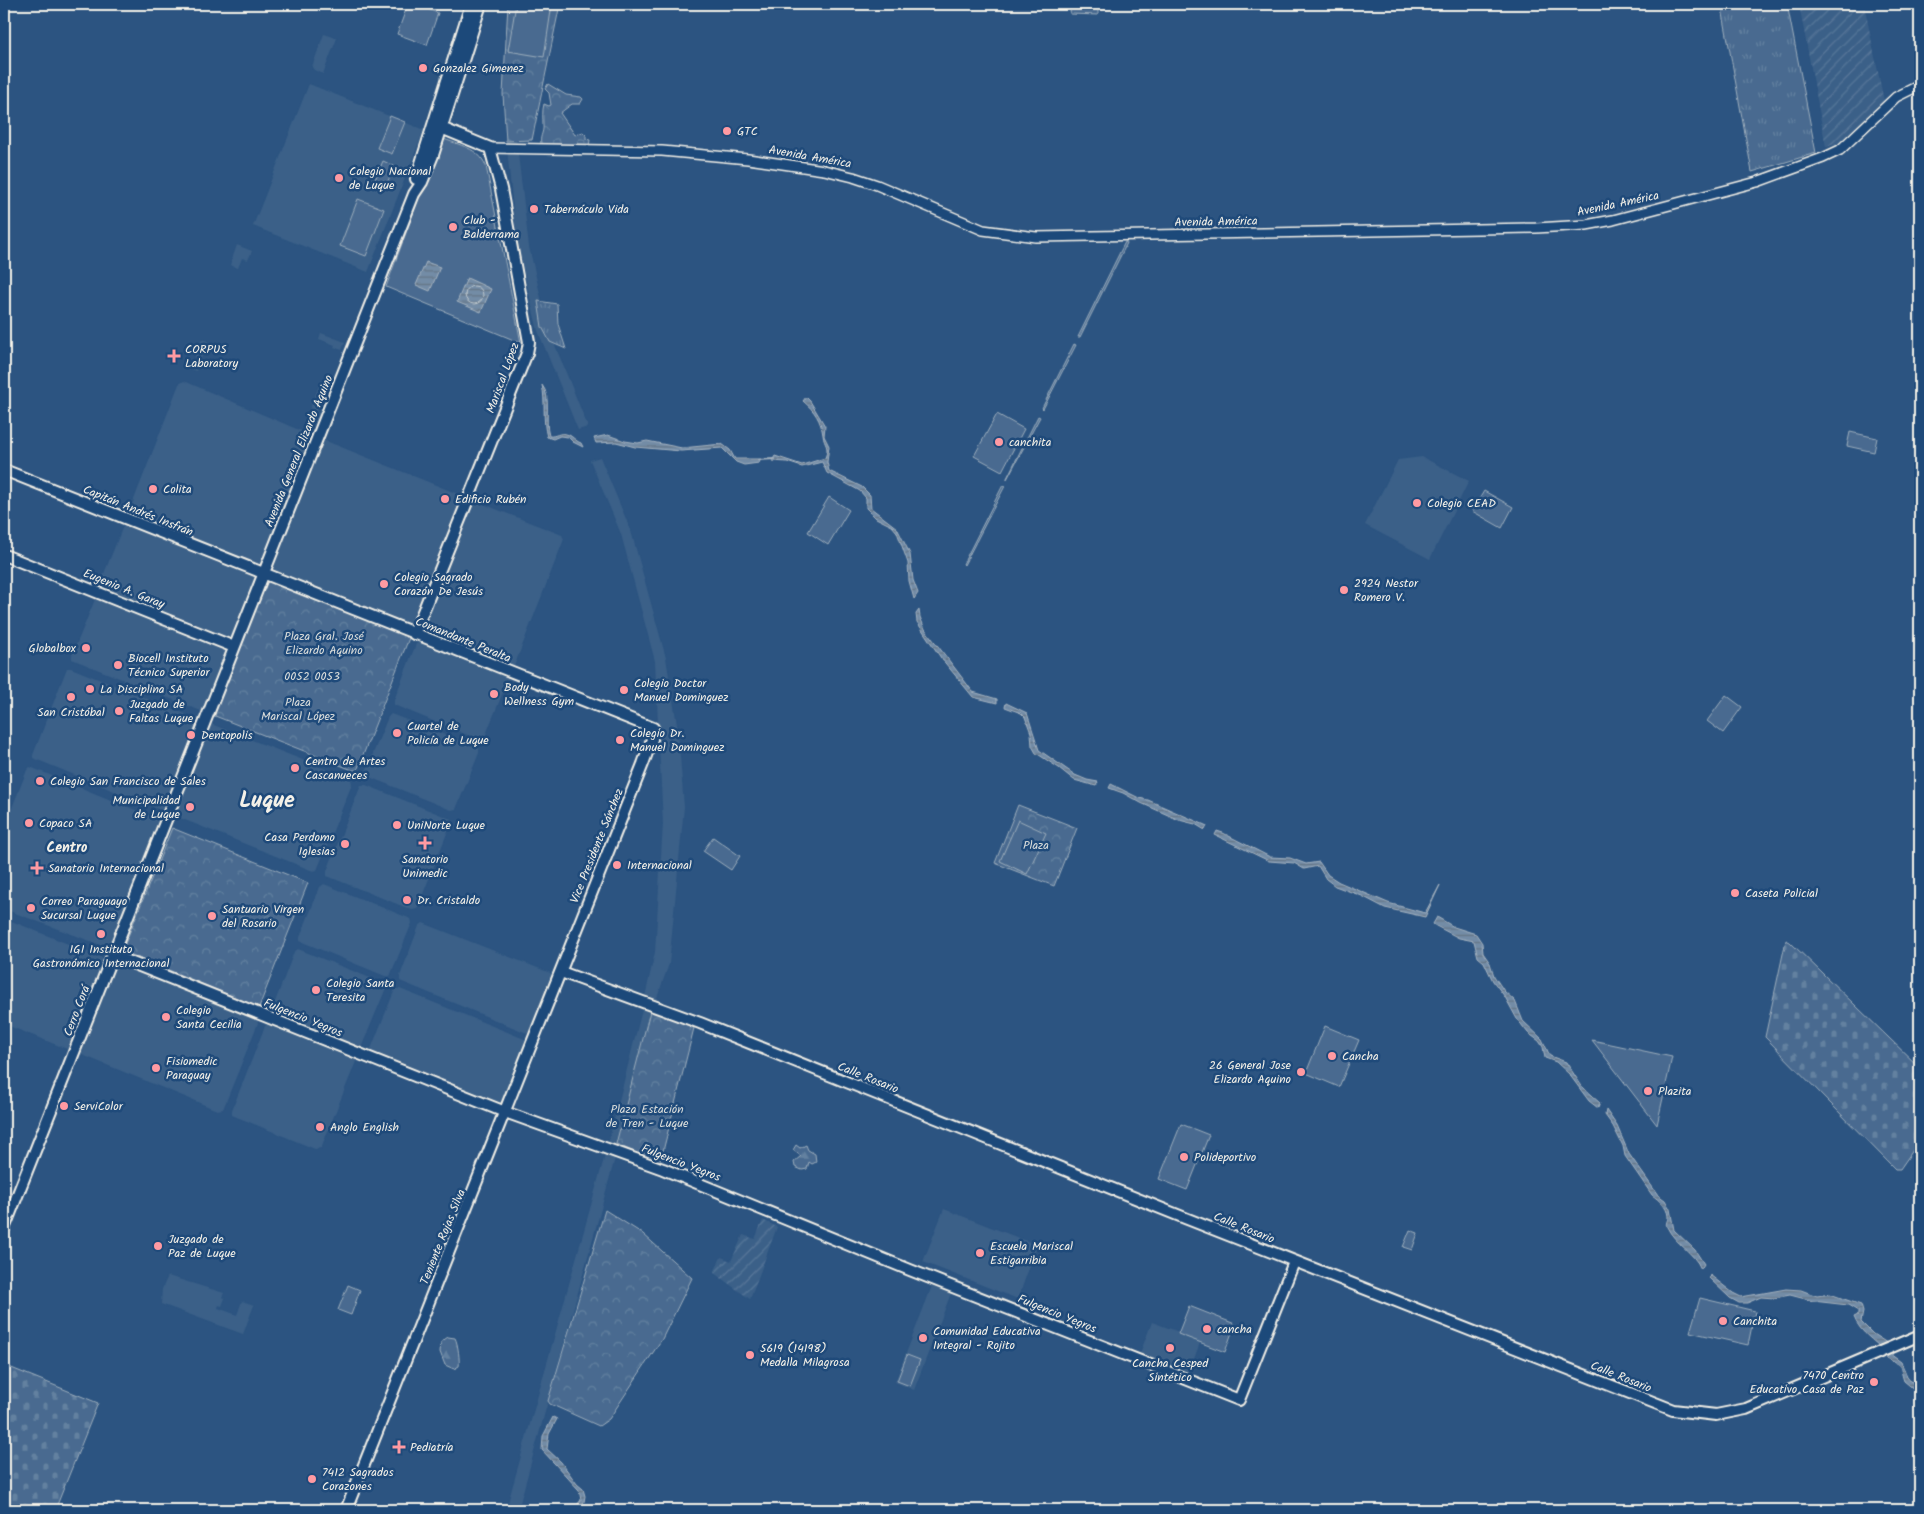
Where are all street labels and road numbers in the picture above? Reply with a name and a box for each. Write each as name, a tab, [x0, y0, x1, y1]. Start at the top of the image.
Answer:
street label: Avenida América	[767, 140, 853, 174]
street label: Avenida América	[1575, 186, 1661, 222]
street label: Avenida América	[1174, 212, 1258, 232]
street label: Mariscal López	[481, 340, 525, 416]
street label: Avenida General Elizardo Aquino	[260, 372, 338, 530]
street label: Capitán Andrés Insfrán	[80, 480, 196, 542]
street label: Eugenio A. Garay	[80, 564, 168, 614]
street label: Comandante Peralta	[412, 612, 514, 668]
street label: Vice Presidente Sánchez	[565, 786, 629, 906]
street label: Cerro Corá	[59, 982, 96, 1039]
street label: Fulgencio Yegros	[261, 994, 345, 1042]
street label: Calle Rosario	[835, 1057, 901, 1099]
street label: Fulgencio Yegros	[639, 1139, 723, 1187]
street label: Teniente Rojas Silva	[415, 1186, 471, 1288]
street label: Calle Rosario	[1211, 1207, 1277, 1249]
street label: Fulgencio Yegros	[1015, 1290, 1099, 1338]
street label: Calle Rosario	[1588, 1356, 1654, 1398]

